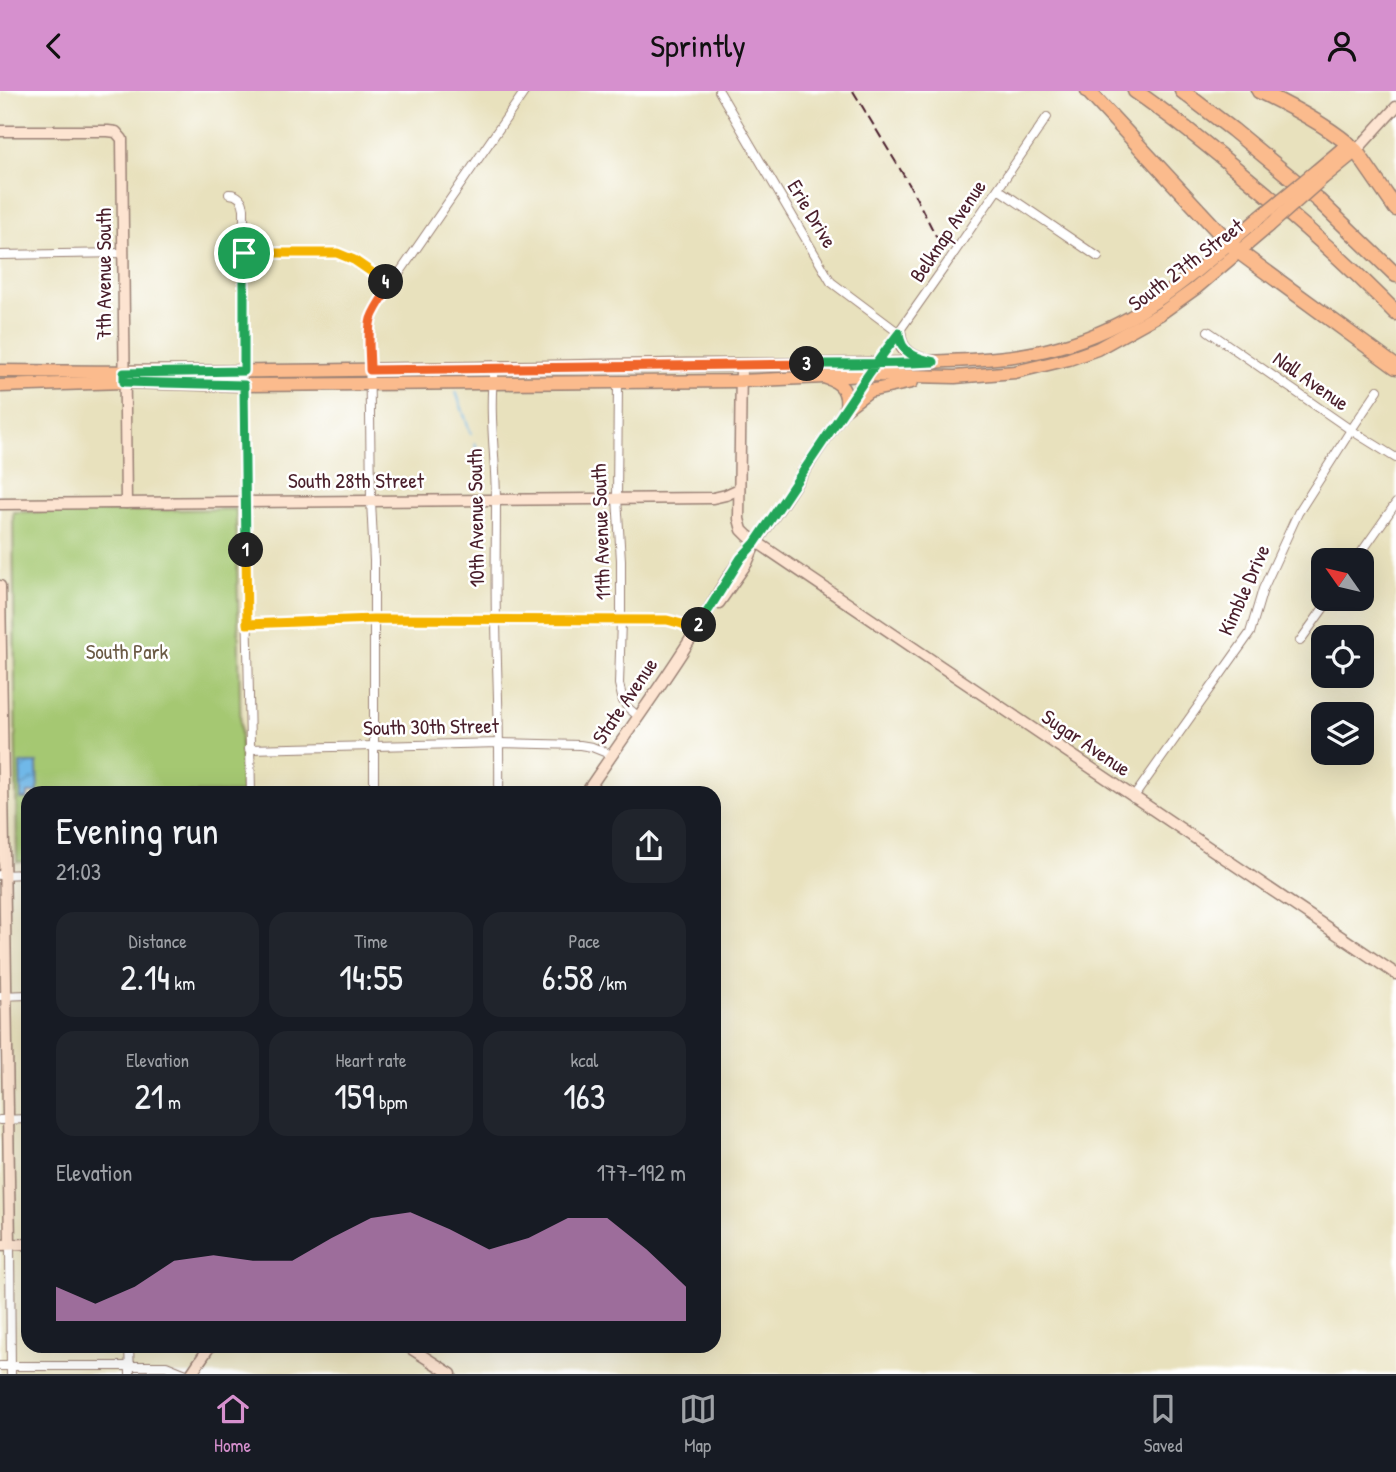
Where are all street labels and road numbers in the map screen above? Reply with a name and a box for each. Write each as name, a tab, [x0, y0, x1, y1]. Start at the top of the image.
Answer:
street label: Erie Drive	[781, 174, 844, 253]
street label: Belknap Avenue	[903, 174, 993, 288]
street label: 7th Avenue South	[89, 208, 118, 340]
street label: South 27th Street	[1122, 211, 1250, 318]
street label: Nall Avenue	[1268, 344, 1355, 417]
street label: 10th Avenue South	[460, 448, 491, 588]
street label: 11th Avenue South	[584, 463, 617, 601]
street label: South 28th Street	[288, 466, 425, 495]
street label: Kimble Drive	[1211, 540, 1277, 640]
street label: State Avenue	[585, 652, 664, 750]
street label: Sugar Avenue	[1036, 702, 1137, 783]
street label: South 30th Street	[363, 711, 500, 742]

